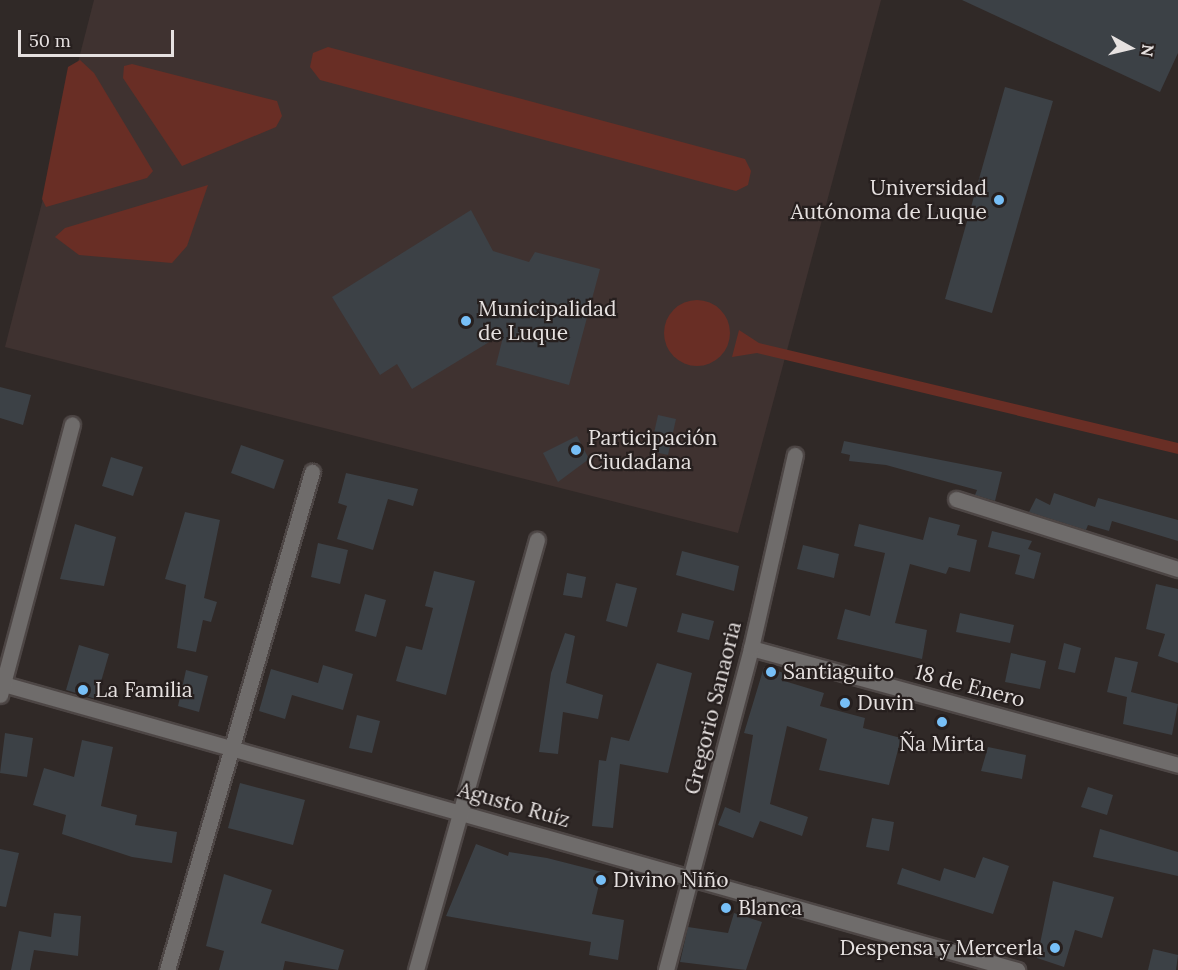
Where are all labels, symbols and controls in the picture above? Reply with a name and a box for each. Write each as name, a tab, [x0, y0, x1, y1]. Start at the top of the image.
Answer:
scale bar	[21, 18, 177, 56]
north arrow	[1100, 18, 1160, 78]
text: 50 m	[29, 29, 71, 52]
text: N	[1137, 43, 1159, 58]
place label: Universidad Autónoma de Luque	[791, 175, 987, 225]
marker: Universidad Autónoma de Luque	[992, 193, 1006, 207]
place label: Municipalidad de Luque	[478, 296, 616, 346]
marker: Municipalidad de Luque	[459, 314, 473, 328]
place label: Participación Ciudadana	[588, 425, 717, 475]
marker: Participación Ciudadana	[569, 443, 583, 457]
street label: Gregorio Sanaoria	[679, 619, 747, 797]
place label: Santiaguito	[783, 659, 894, 685]
street label: 18 de Enero	[912, 659, 1028, 713]
marker: Santiaguito	[764, 665, 778, 679]
place label: La Familia	[95, 677, 193, 703]
marker: La Familia	[76, 683, 90, 697]
place label: Duvin	[857, 690, 914, 716]
marker: Duvin	[838, 696, 852, 710]
marker: Ña Mirta	[935, 715, 949, 729]
place label: Ña Mirta	[899, 731, 985, 757]
street label: Agusto Ruíz	[455, 777, 573, 833]
place label: Divino Niño	[613, 867, 729, 893]
marker: Divino Niño	[594, 873, 608, 887]
place label: Blanca	[738, 895, 802, 921]
marker: Blanca	[719, 901, 733, 915]
place label: Despensa y Mercerla	[839, 935, 1043, 961]
marker: Despensa y Mercerla	[1048, 941, 1062, 955]

